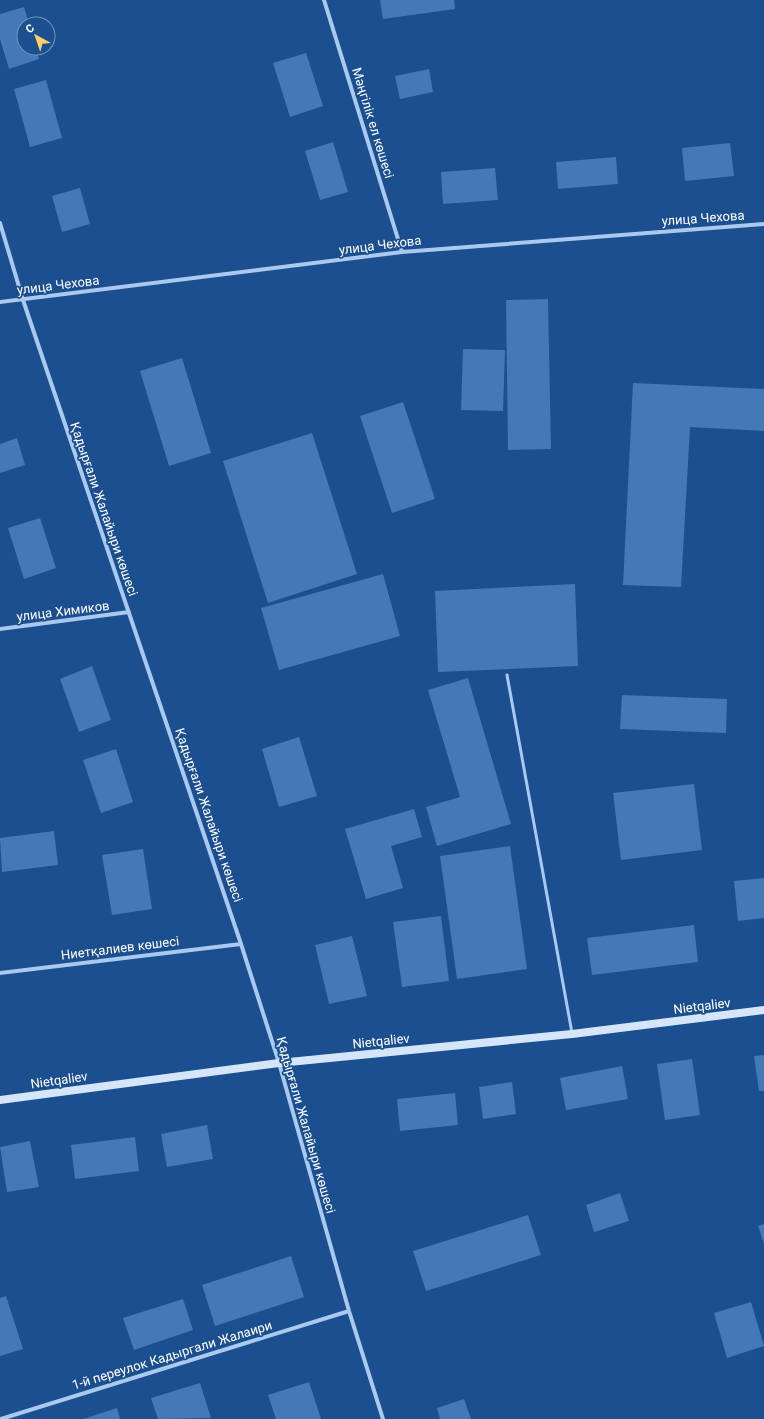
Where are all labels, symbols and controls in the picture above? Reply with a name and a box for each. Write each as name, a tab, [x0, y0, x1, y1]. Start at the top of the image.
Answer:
north arrow	[16, 16, 56, 56]
text: С	[23, 21, 37, 36]
street label: Мәңгілік ел көшесі	[349, 66, 397, 180]
street label: улица Чехова	[661, 208, 745, 228]
street label: улица Чехова	[338, 233, 422, 257]
street label: улица Чехова	[16, 273, 100, 297]
street label: Қадырғали Жалайыри көшесі	[67, 420, 141, 598]
street label: улица Химиков	[16, 598, 110, 624]
street label: Қадырғали Жалайыри көшесі	[172, 726, 246, 904]
street label: Ниетқалиев көшесі	[60, 933, 180, 963]
street label: Nietqaliev	[673, 995, 732, 1017]
street label: Nietqaliev	[352, 1030, 411, 1051]
street label: Қадырғали Жалайыри көшесі	[274, 1035, 338, 1215]
street label: Nietqaliev	[29, 1068, 89, 1091]
street label: 1-й переулок Кадыргали Жалаири	[70, 1317, 274, 1393]

